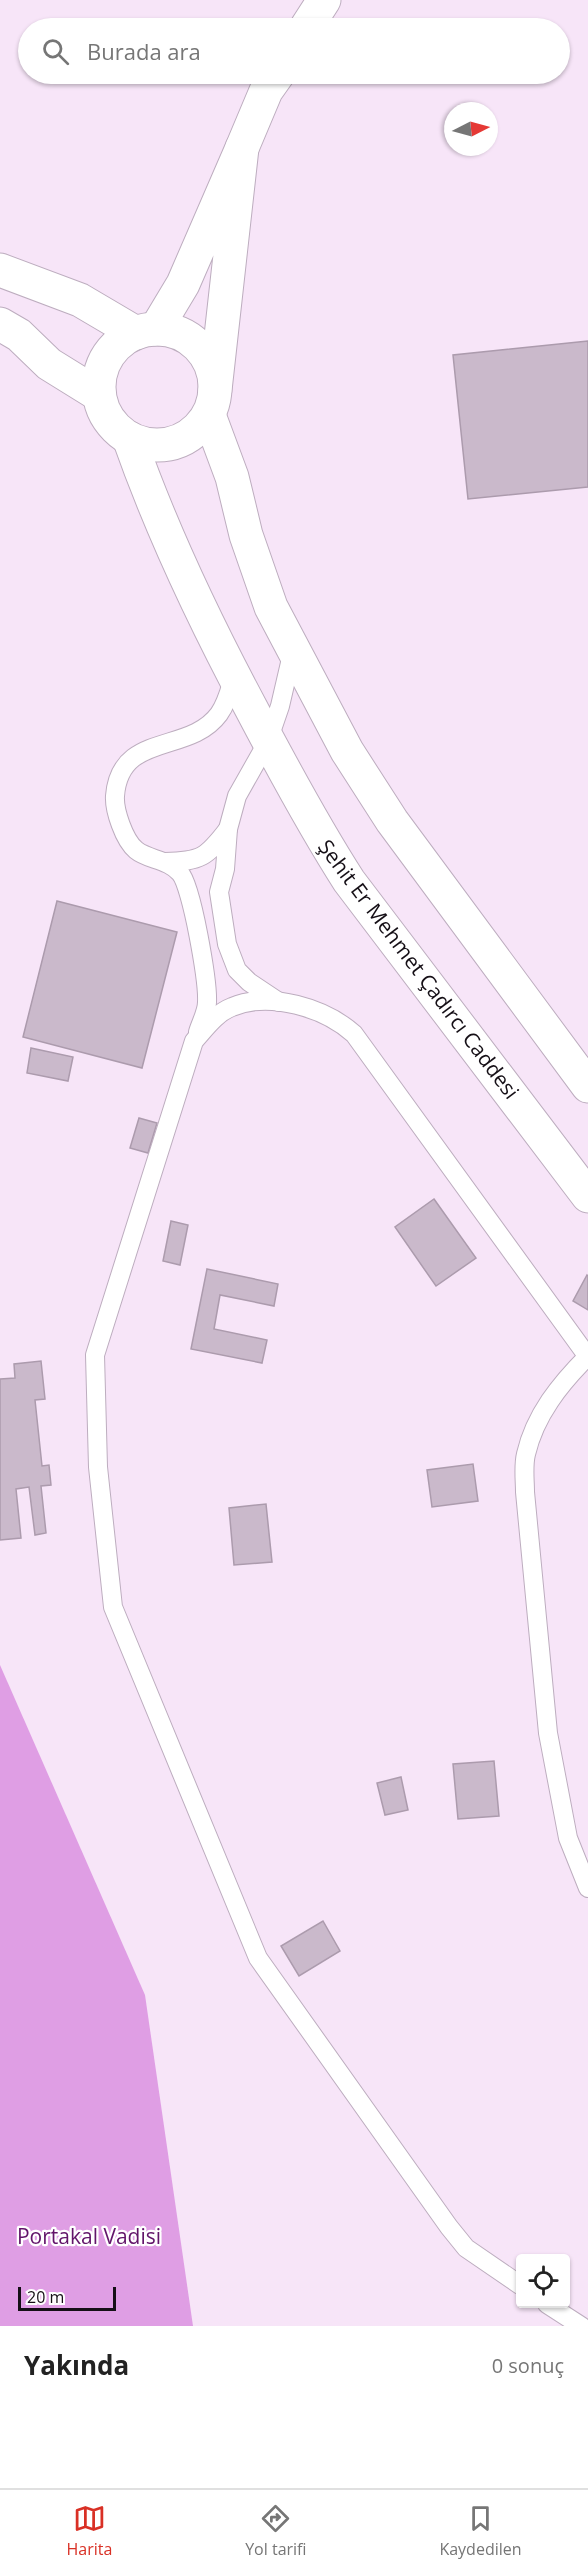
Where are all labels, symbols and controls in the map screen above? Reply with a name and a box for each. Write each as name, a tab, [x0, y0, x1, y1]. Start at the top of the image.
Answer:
search box	[18, 18, 570, 84]
icon: search	[39, 35, 72, 68]
text: Burada ara	[87, 36, 201, 66]
north arrow	[444, 102, 498, 156]
street label: Şehit Er Mehmet Çadırcı Caddesi	[312, 834, 526, 1104]
park label: Portakal Vadisi	[17, 2222, 161, 2250]
map controls	[516, 2254, 570, 2308]
button: locate	[516, 2254, 570, 2308]
scale bar	[18, 2284, 116, 2312]
text: 20 m	[27, 2286, 64, 2308]
text: Yakında	[24, 2347, 129, 2383]
text: 0 sonuç	[492, 2352, 564, 2379]
tab: Harita	[66, 2502, 112, 2560]
tab: Yol tarifi	[245, 2502, 307, 2560]
tab: Kaydedilen	[439, 2502, 522, 2560]

